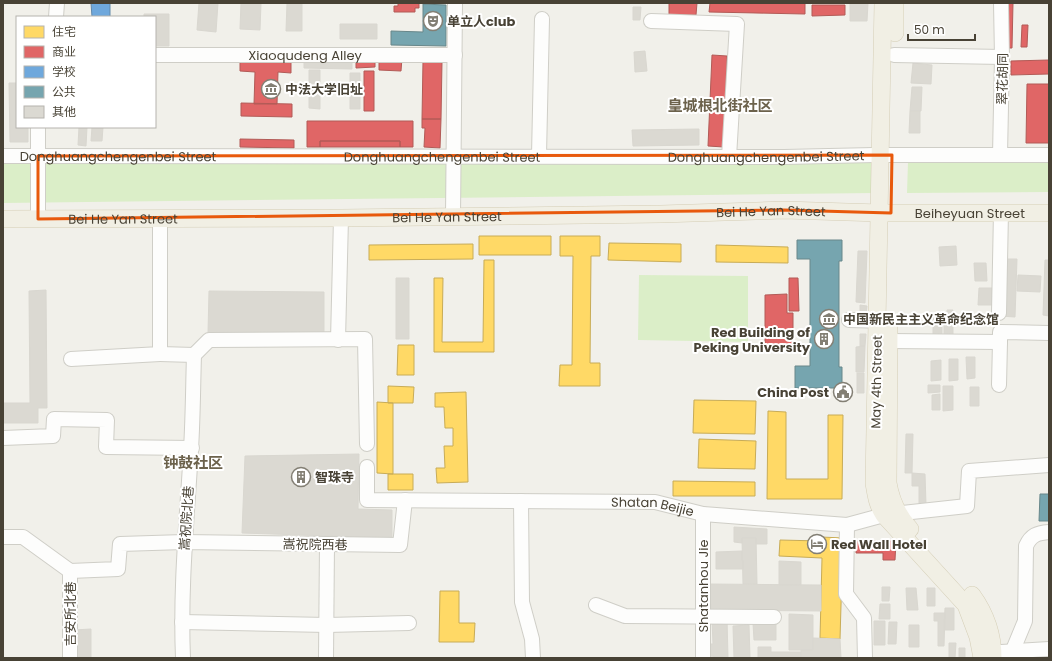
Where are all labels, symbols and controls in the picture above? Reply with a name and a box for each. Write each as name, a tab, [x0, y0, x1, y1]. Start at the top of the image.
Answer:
theatre icon: 单立人club	[422, 10, 444, 32]
place label: 单立人club	[447, 12, 515, 31]
legend	[16, 16, 156, 128]
scale bar	[908, 16, 975, 42]
text: 50 m	[914, 21, 945, 38]
text: 住宅	[52, 23, 76, 40]
text: 商业	[52, 43, 76, 60]
street label: Xiaoqudeng Alley	[248, 46, 362, 65]
street label: 翠花胡同	[993, 53, 1012, 105]
text: 学校	[52, 63, 76, 80]
museum icon: 中法大学旧址	[260, 78, 282, 100]
place label: 中法大学旧址	[285, 80, 363, 99]
text: 公共	[52, 83, 76, 100]
district label: 皇城根北街社区	[667, 95, 773, 116]
text: 其他	[52, 103, 76, 120]
street label: Donghuangchengenbei Street	[668, 146, 865, 167]
street label: Donghuangchengenbei Street	[20, 147, 217, 166]
street label: Donghuangchengenbei Street	[344, 147, 541, 167]
street label: Bei He Yan Street	[716, 201, 826, 222]
street label: Beiheyuan Street	[915, 204, 1025, 223]
street label: Bei He Yan Street	[392, 207, 502, 227]
street label: Bei He Yan Street	[68, 209, 178, 229]
museum icon: 中国新民主主义革命纪念馆	[818, 308, 840, 330]
place label: 中国新民主主义革命纪念馆	[843, 310, 999, 329]
place label: Red Building of Peking University	[694, 323, 811, 357]
building icon: Red Building of Peking University	[813, 328, 835, 350]
street label: May 4th Street	[866, 335, 887, 429]
public building icon: China Post	[832, 381, 854, 403]
place label: China Post	[757, 383, 829, 402]
district label: 钟鼓社区	[163, 452, 223, 473]
building icon: 智珠寺	[290, 466, 312, 488]
place label: 智珠寺	[315, 468, 354, 487]
street label: 嵩祝院北巷	[175, 485, 198, 551]
street label: Shatan Beijie	[611, 493, 696, 521]
hotel icon: Red Wall Hotel	[806, 533, 828, 555]
street label: 嵩祝院西巷	[282, 534, 348, 555]
place label: Red Wall Hotel	[831, 535, 927, 554]
street label: Shatanhou Jie	[694, 539, 713, 633]
street label: 吉安所北巷	[61, 581, 80, 647]

